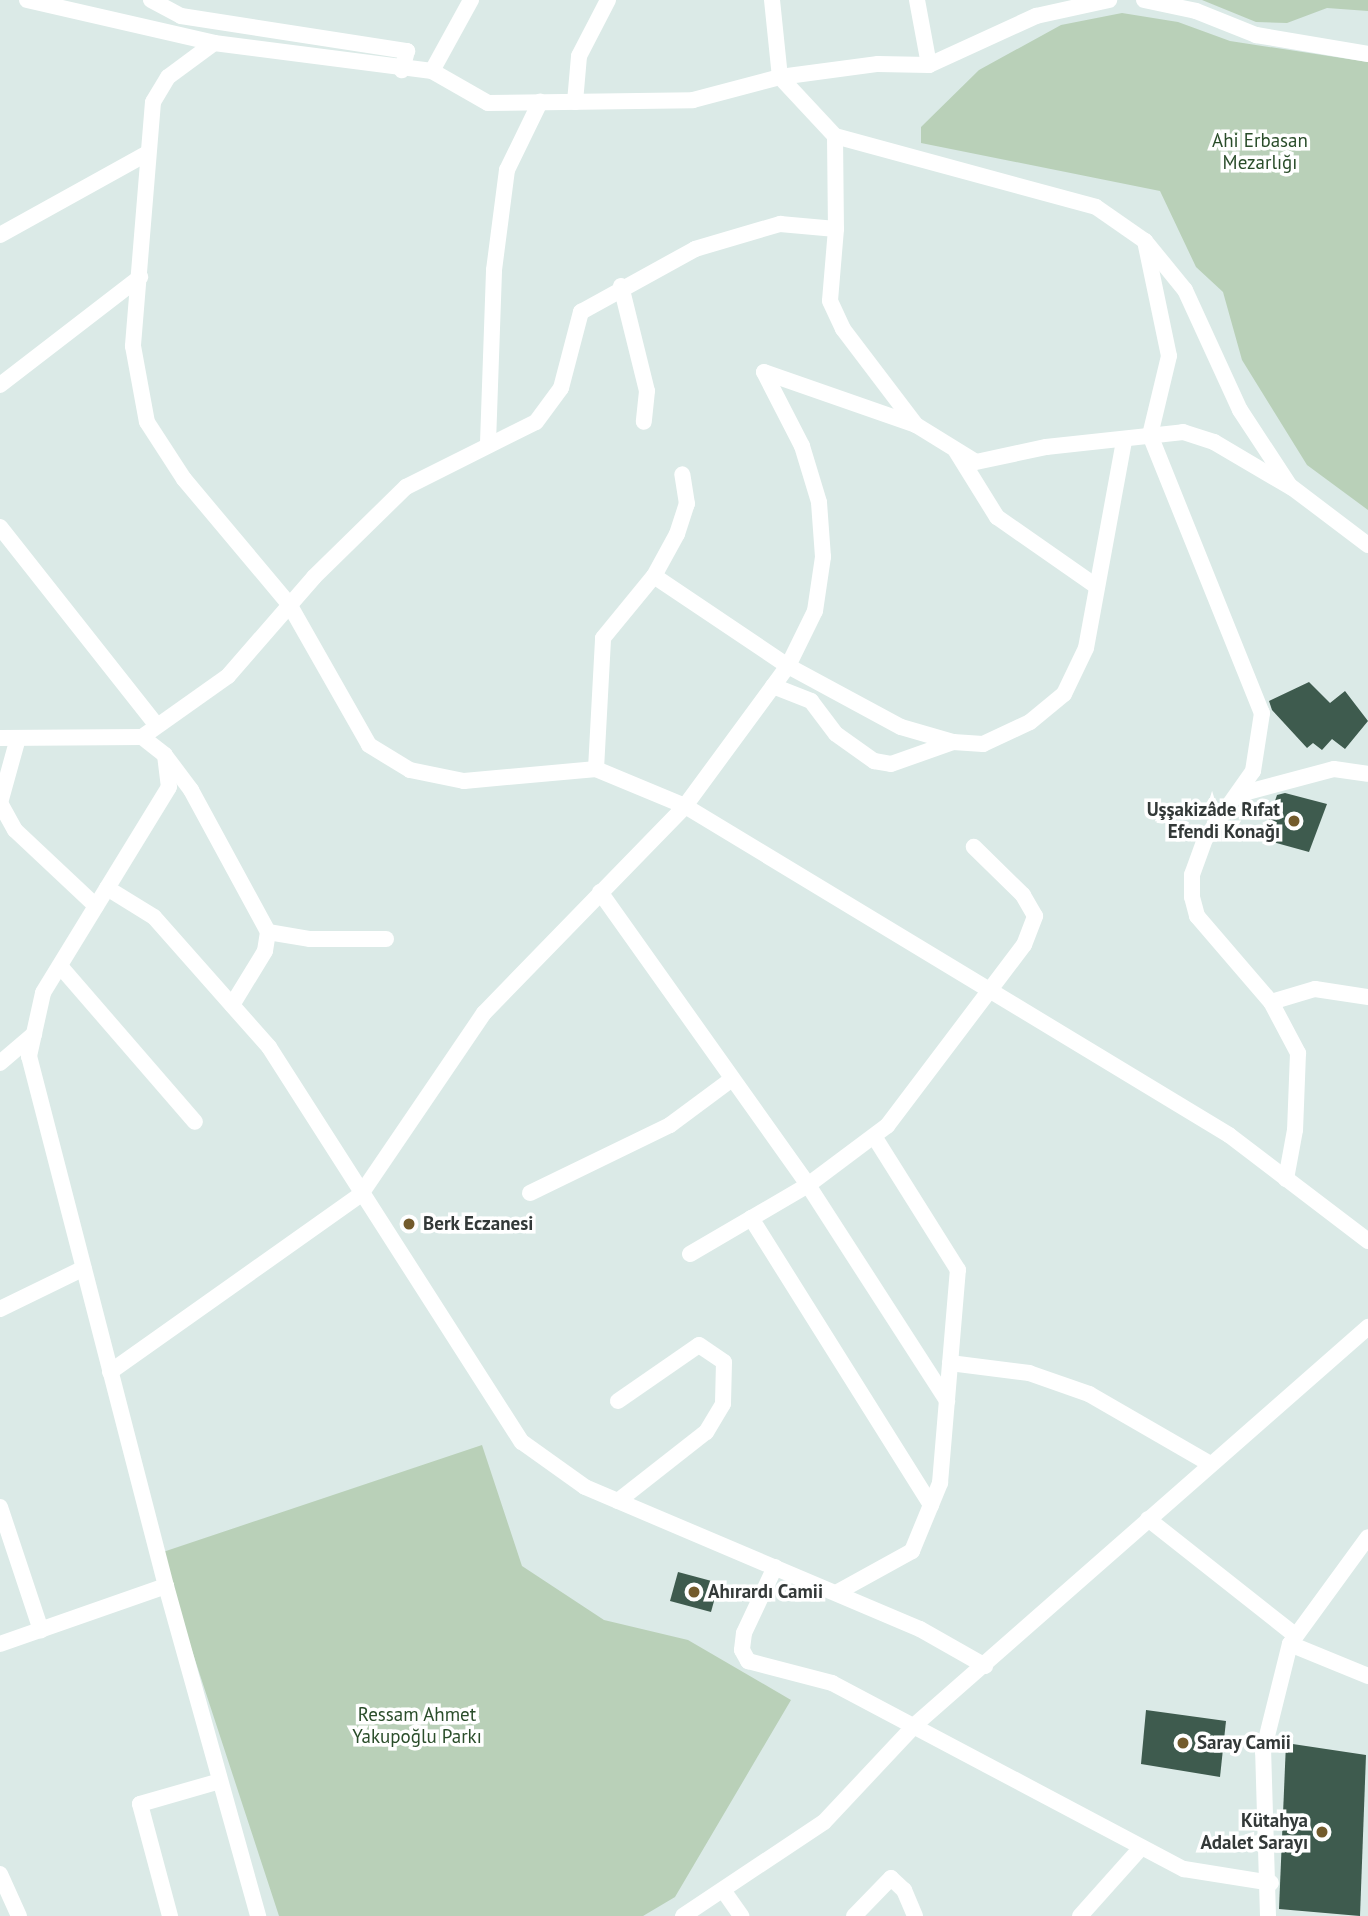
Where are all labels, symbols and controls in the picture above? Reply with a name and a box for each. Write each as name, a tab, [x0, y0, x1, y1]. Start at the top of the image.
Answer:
park label: Ahi Erbasan Mezarlığı	[1212, 130, 1308, 174]
place label: Uşşakizâde Rıfat Efendi Konağı	[1147, 799, 1280, 843]
marker: Uşşakizâde Rıfat Efendi Konağı	[1286, 813, 1302, 829]
place label: Berk Eczanesi	[423, 1213, 534, 1235]
marker: Berk Eczanesi	[401, 1216, 417, 1232]
place label: Ahırardı Camii	[708, 1581, 823, 1603]
marker: Ahırardı Camii	[686, 1584, 702, 1600]
park label: Ressam Ahmet Yakupoğlu Parkı	[352, 1704, 482, 1748]
place label: Saray Camii	[1197, 1732, 1292, 1754]
marker: Saray Camii	[1175, 1735, 1191, 1751]
place label: Kütahya Adalet Sarayı	[1200, 1810, 1308, 1854]
marker: Kütahya Adalet Sarayı	[1314, 1824, 1330, 1840]

